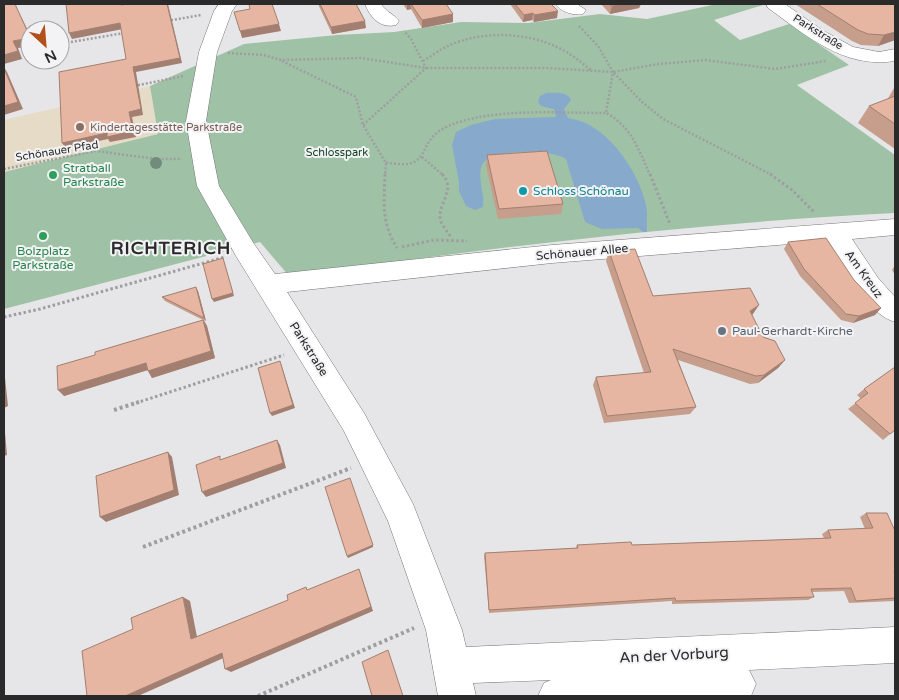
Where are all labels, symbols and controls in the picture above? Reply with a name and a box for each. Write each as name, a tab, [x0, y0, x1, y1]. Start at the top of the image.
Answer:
street label: Parkstraße	[791, 12, 845, 52]
north arrow	[20, 20, 70, 70]
text: N	[42, 46, 59, 66]
marker: Kindertagesstätte Parkstraße	[74, 121, 86, 133]
place label: Kindertagesstätte Parkstraße	[90, 121, 242, 134]
street label: Schönauer Pfad	[15, 138, 99, 164]
park label: Schlosspark	[306, 146, 368, 159]
place label: Stratball Parkstraße	[63, 161, 125, 189]
marker: Stratball Parkstraße	[47, 169, 59, 181]
place label: Schloss Schönau	[533, 184, 629, 198]
marker: Schloss Schönau	[517, 185, 529, 197]
marker: Bolzplatz Parkstraße	[37, 230, 49, 242]
district label: RICHTERICH	[111, 237, 231, 259]
street label: Schönauer Allee	[535, 241, 629, 263]
place label: Bolzplatz Parkstraße	[12, 244, 74, 272]
street label: Am Kreuz	[842, 247, 886, 301]
street label: Parkstraße	[287, 319, 331, 379]
place label: Paul-Gerhardt-Kirche	[732, 324, 853, 338]
marker: Paul-Gerhardt-Kirche	[716, 325, 728, 337]
street label: An der Vorburg	[619, 643, 729, 667]

